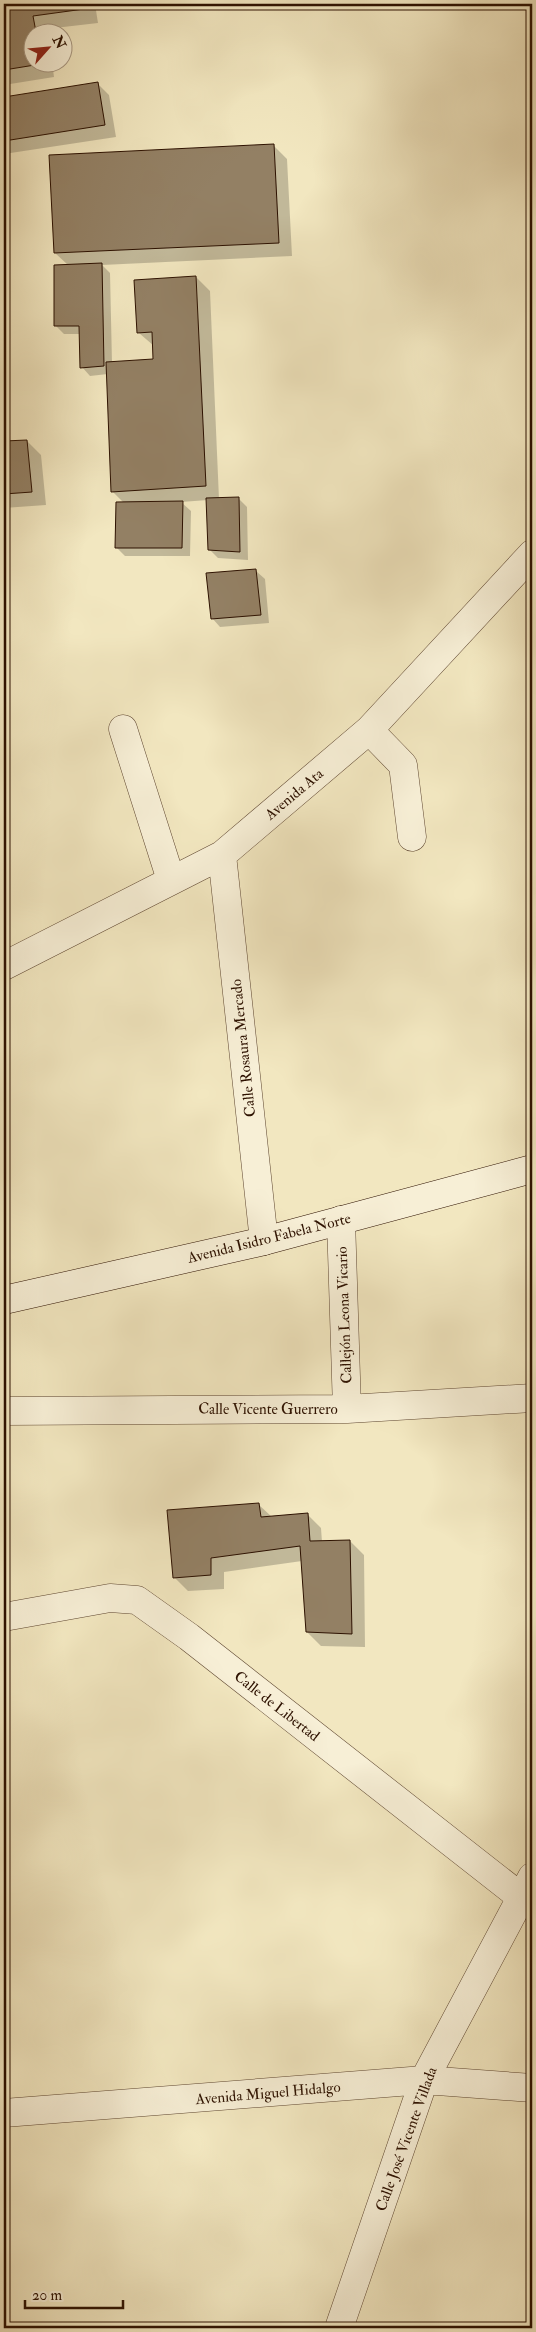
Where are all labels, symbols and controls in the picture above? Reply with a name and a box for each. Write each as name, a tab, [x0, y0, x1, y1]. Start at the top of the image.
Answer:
north arrow	[22, 22, 72, 72]
text: N	[48, 32, 70, 52]
street label: Avenida Ata	[260, 764, 328, 825]
street label: Calle Rosaura Mercado	[227, 978, 260, 1118]
street label: Avenida Isidro Fabela Norte	[185, 1209, 353, 1268]
street label: Callejón Leona Vicario	[333, 1246, 356, 1384]
street label: Calle Vicente Guerrero	[198, 1400, 338, 1419]
street label: Calle de Libertad	[230, 1667, 324, 1746]
street label: Calle José Vicente Villada	[371, 2064, 443, 2214]
street label: Avenida Miguel Hidalgo	[194, 2078, 341, 2109]
scale bar	[25, 2277, 122, 2309]
text: 20 m	[32, 2286, 62, 2305]

